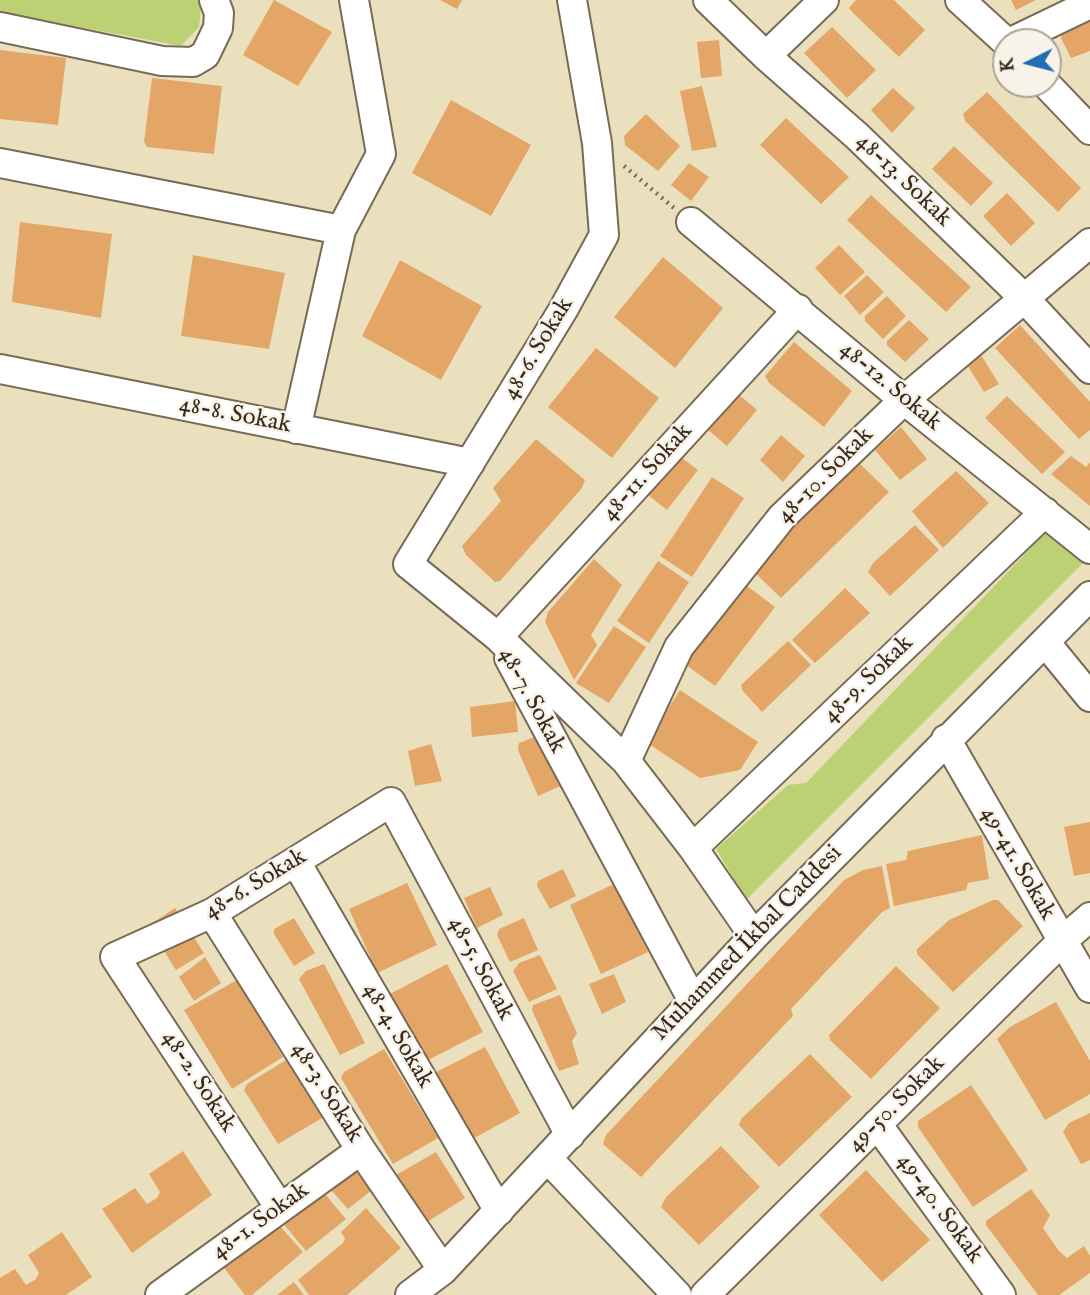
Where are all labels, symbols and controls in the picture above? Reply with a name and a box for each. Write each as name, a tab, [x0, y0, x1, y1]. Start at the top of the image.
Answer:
north arrow	[992, 28, 1062, 98]
text: K	[995, 57, 1021, 73]
street label: 48-13. Sokak	[849, 128, 957, 234]
street label: 48-6. Sokak	[497, 293, 581, 405]
street label: 48-12. Sokak	[833, 336, 947, 438]
street label: 48-8. Sokak	[177, 391, 293, 441]
street label: 48-11. Sokak	[597, 418, 699, 528]
street label: 48-10. Sokak	[772, 422, 880, 530]
street label: 48-9. Sokak	[818, 630, 920, 730]
street label: 48-7. Sokak	[491, 643, 571, 759]
street label: 49-41. Sokak	[973, 802, 1061, 926]
street label: Muhammed İkbal Caddesi	[647, 840, 849, 1048]
street label: 48-6. Sokak	[200, 843, 312, 927]
street label: 48-5. Sokak	[441, 913, 519, 1025]
street label: 48-4. Sokak	[355, 978, 439, 1094]
street label: 48-2. Sokak	[155, 1026, 241, 1138]
street label: 48-3. Sokak	[284, 1038, 368, 1148]
street label: 49-50. Sokak	[842, 1050, 952, 1160]
street label: 49-40. Sokak	[890, 1149, 988, 1269]
street label: 48-1. Sokak	[207, 1177, 315, 1267]

